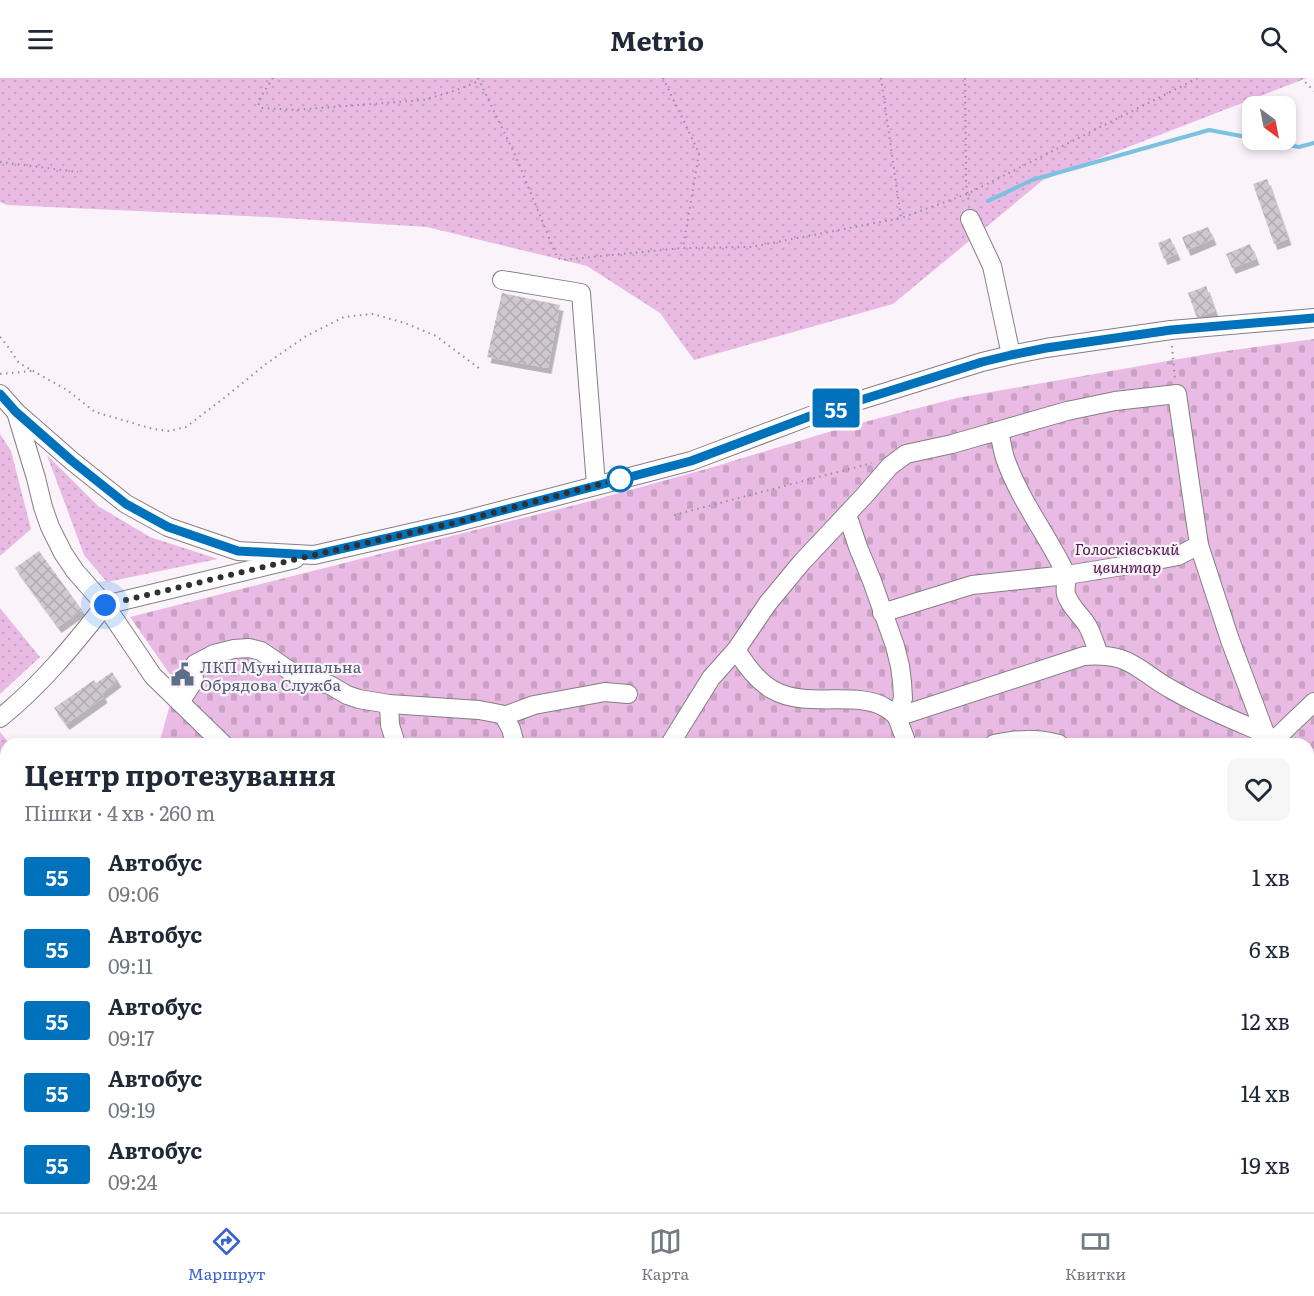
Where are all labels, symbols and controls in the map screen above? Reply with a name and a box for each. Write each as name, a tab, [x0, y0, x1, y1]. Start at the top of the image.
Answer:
text: Metrio	[610, 19, 704, 59]
icon: menu	[24, 23, 57, 56]
icon: search	[1257, 23, 1290, 56]
north arrow	[1242, 96, 1296, 150]
map controls	[1242, 96, 1296, 150]
line badge: 55	[809, 388, 863, 428]
text: 55	[825, 393, 847, 424]
unlabelled marker	[607, 466, 633, 492]
park label: Голосківський цвинтар	[1074, 536, 1180, 578]
your location	[90, 590, 120, 620]
place label: ЛКП Муніципальна Обрядова Служба	[200, 654, 362, 696]
public building icon: ЛКП Муніципальна Обрядова Служба	[169, 662, 195, 688]
text: Центр протезування	[24, 753, 336, 795]
button: heart	[1227, 758, 1290, 821]
text: Пішки · 4 хв · 260 m	[24, 797, 215, 827]
text: Автобус	[108, 845, 202, 878]
text: 1 хв	[1252, 860, 1290, 893]
text: 55	[46, 861, 68, 892]
text: 09:06	[108, 878, 159, 908]
text: Автобус	[108, 917, 202, 950]
text: 6 хв	[1249, 932, 1290, 965]
text: 55	[46, 933, 68, 964]
text: 09:11	[108, 950, 153, 980]
text: Автобус	[108, 989, 202, 1022]
text: 12 хв	[1241, 1004, 1290, 1037]
text: 55	[46, 1005, 68, 1036]
text: 09:17	[108, 1022, 154, 1052]
text: Автобус	[108, 1061, 202, 1094]
text: 14 хв	[1241, 1076, 1290, 1109]
text: 55	[46, 1077, 68, 1108]
text: 09:19	[108, 1094, 155, 1124]
text: Автобус	[108, 1133, 202, 1166]
text: 19 хв	[1240, 1148, 1290, 1181]
text: 55	[46, 1149, 68, 1180]
text: 09:24	[108, 1166, 158, 1196]
tab: Маршрут	[188, 1225, 266, 1285]
tab: Карта	[641, 1225, 689, 1285]
tab: Квитки	[1065, 1225, 1126, 1285]

